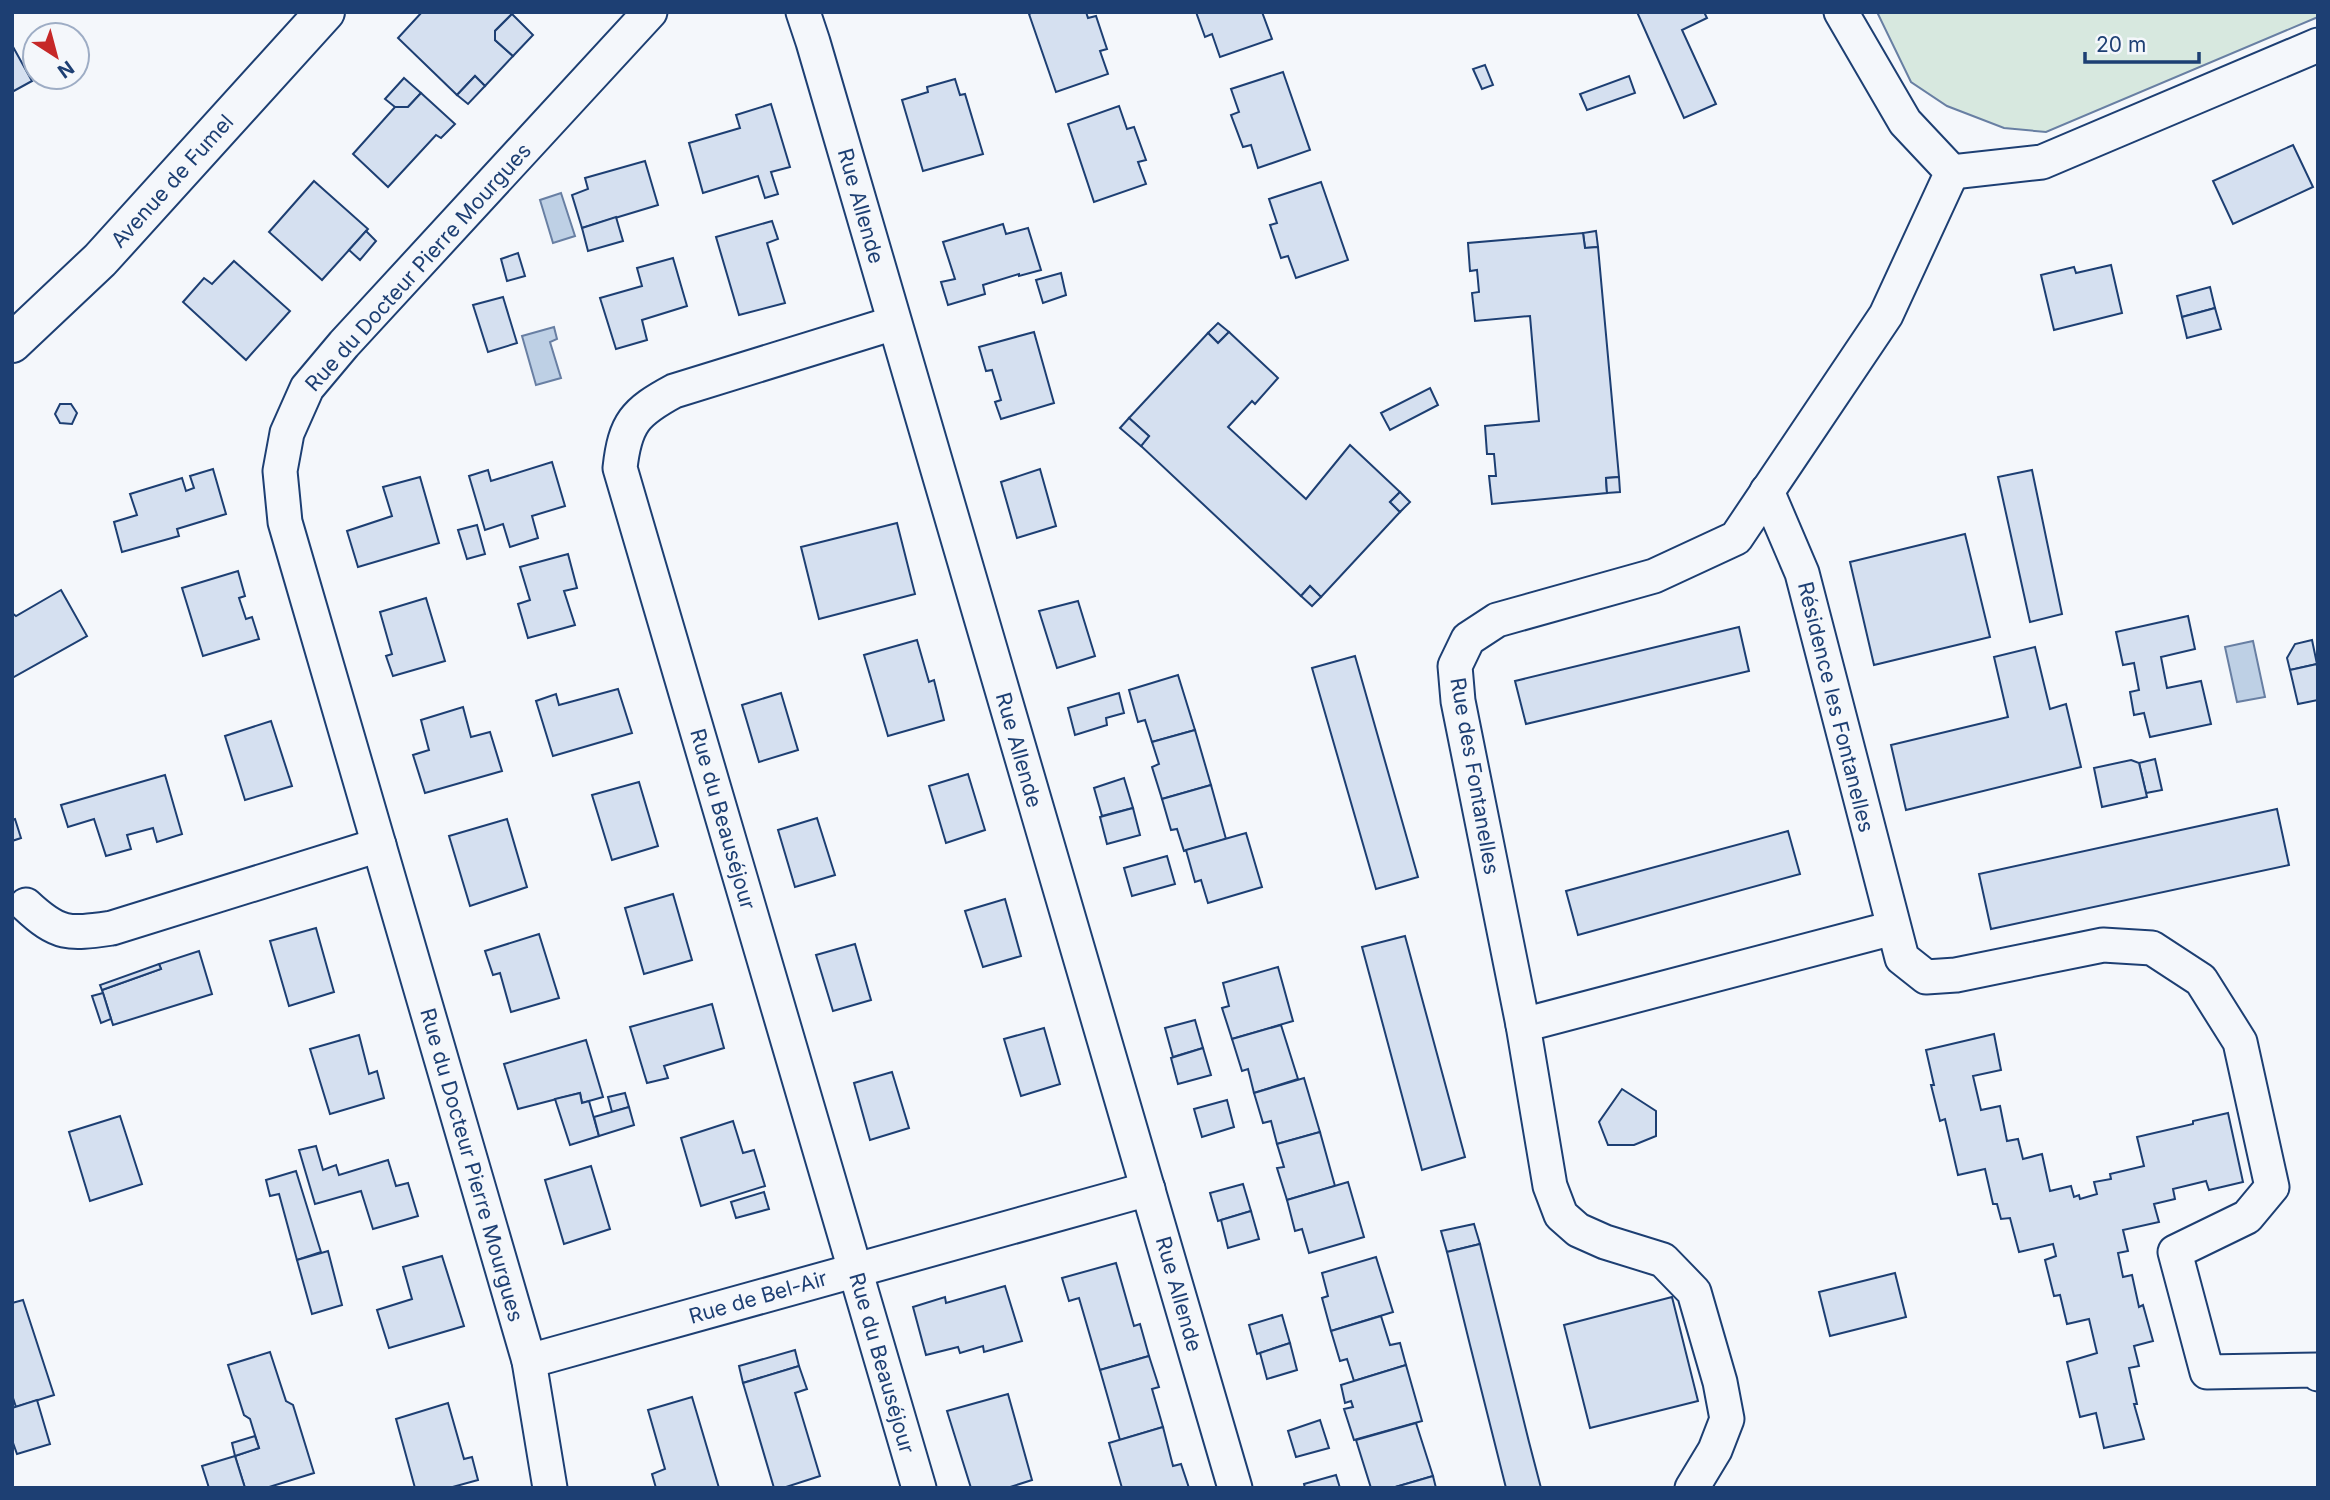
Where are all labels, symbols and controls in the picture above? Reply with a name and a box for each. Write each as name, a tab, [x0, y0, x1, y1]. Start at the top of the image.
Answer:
north arrow	[21, 21, 91, 91]
scale bar	[2085, 21, 2199, 65]
text: 20 m	[2096, 32, 2146, 57]
text: N	[53, 56, 78, 83]
street label: Avenue de Fumel	[106, 109, 238, 253]
street label: Rue du Docteur Pierre Mourgues	[300, 138, 536, 396]
street label: Rue Allende	[833, 146, 889, 266]
street label: Résidence les Fontanelles	[1793, 579, 1879, 835]
street label: Rue des Fontanelles	[1445, 676, 1505, 876]
street label: Rue Allende	[991, 690, 1047, 810]
street label: Rue du Beauséjour	[685, 726, 761, 912]
street label: Rue du Docteur Pierre Mourgues	[415, 1005, 529, 1325]
street label: Rue Allende	[1151, 1234, 1207, 1354]
street label: Rue de Bel-Air	[686, 1265, 830, 1329]
street label: Rue du Beauséjour	[844, 1270, 920, 1456]

